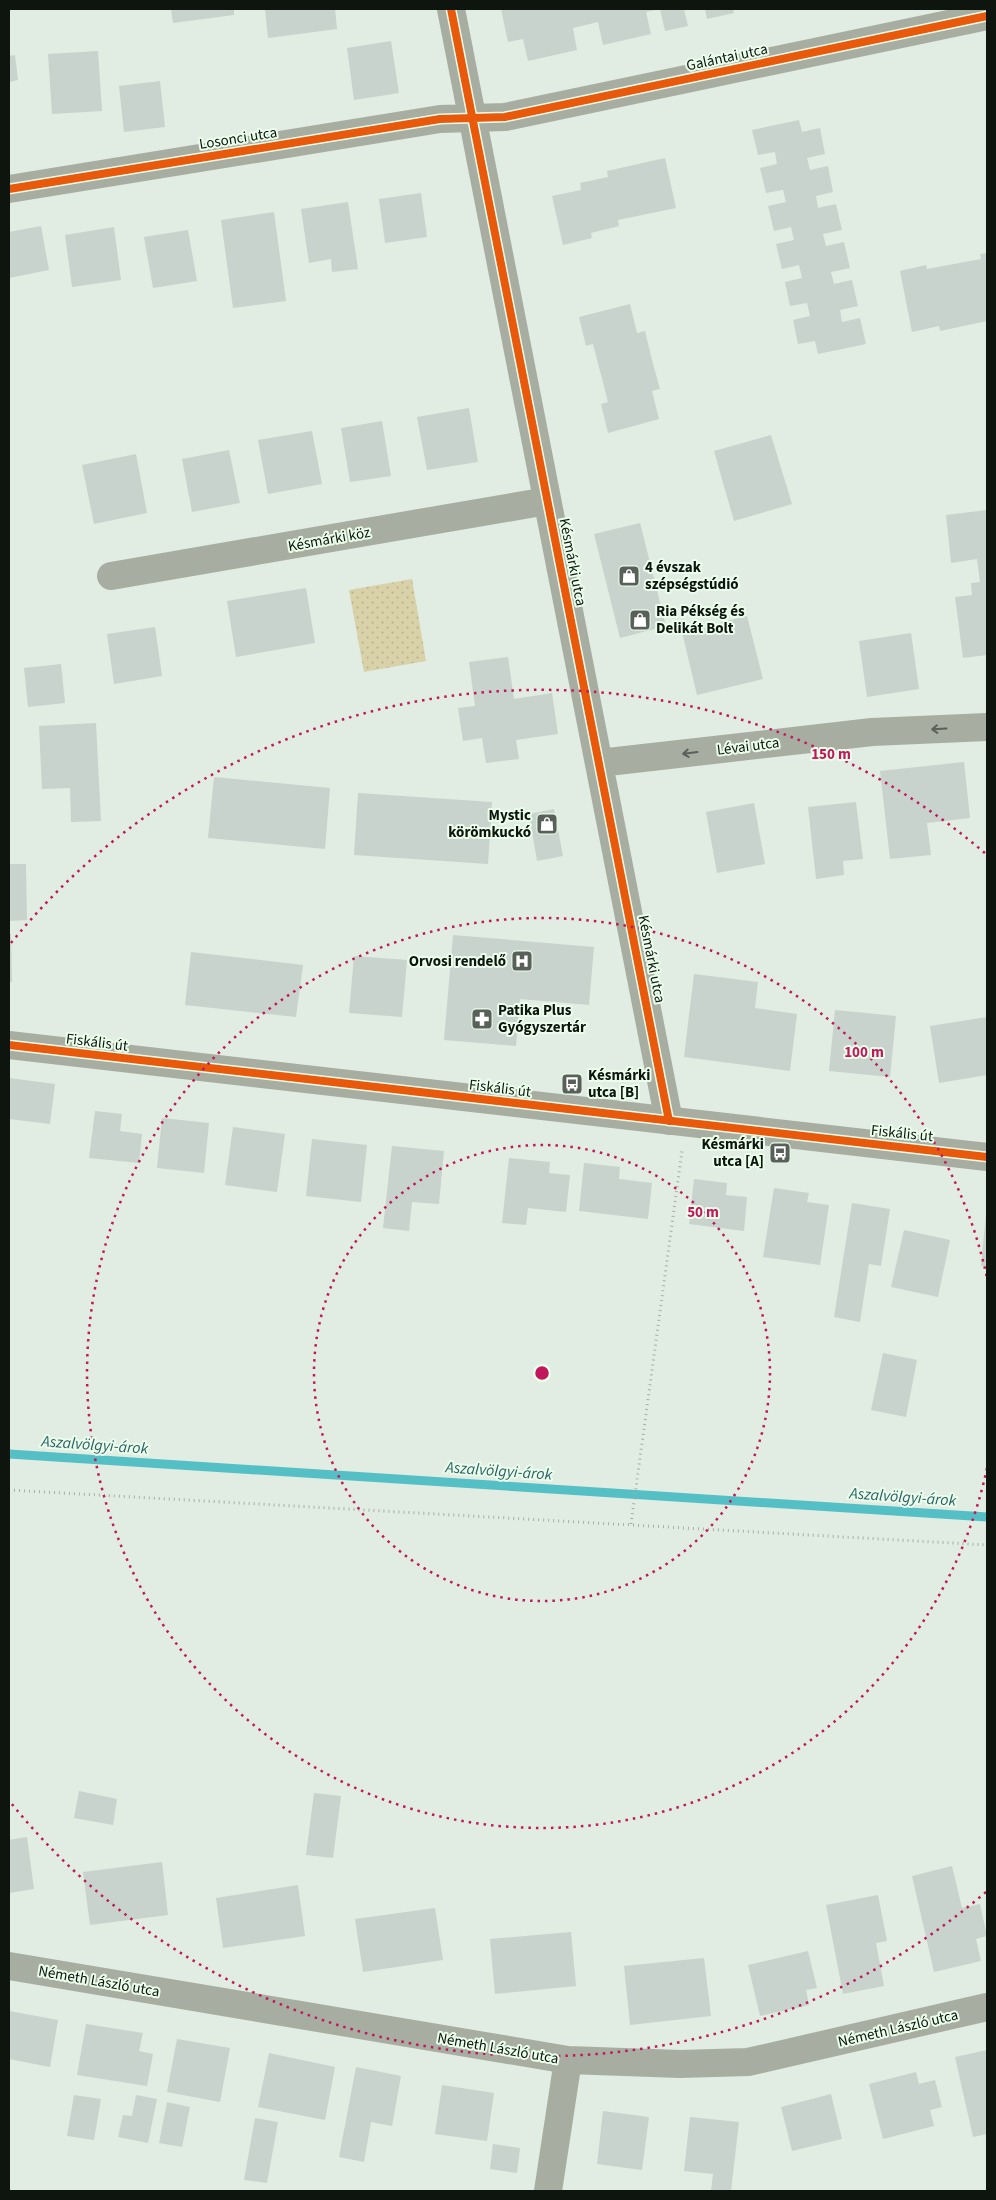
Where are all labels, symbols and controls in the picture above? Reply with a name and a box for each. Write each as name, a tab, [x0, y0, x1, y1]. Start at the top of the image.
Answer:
street label: Galántai utca	[684, 39, 770, 76]
street label: Losonci utca	[198, 122, 279, 155]
street label: Késmárki utca	[554, 516, 591, 608]
street label: Késmárki köz	[286, 522, 372, 557]
place label: 4 évszak szépségstúdió	[645, 557, 739, 595]
shop icon: 4 évszak szépségstúdió	[617, 564, 641, 588]
place label: Ria Pékség és Delikát Bolt	[656, 601, 745, 639]
shop icon: Ria Pékség és Delikát Bolt	[628, 608, 652, 632]
one-way arrow	[931, 724, 947, 733]
street label: Lévai utca	[716, 732, 781, 761]
text: 150 m	[811, 744, 851, 765]
one-way arrow	[682, 748, 698, 758]
place label: Mystic körömkuckó	[448, 805, 531, 843]
shop icon: Mystic körömkuckó	[535, 812, 559, 836]
street label: Késmárki utca	[633, 913, 670, 1005]
hospital icon: Orvosi rendelő	[510, 949, 534, 973]
place label: Orvosi rendelő	[409, 951, 506, 972]
place label: Patika Plus Gyógyszertár	[498, 1000, 586, 1038]
pharmacy icon: Patika Plus Gyógyszertár	[470, 1007, 494, 1031]
street label: Fiskális út	[65, 1028, 129, 1057]
text: 100 m	[844, 1042, 884, 1063]
place label: Késmárki utca [B]	[588, 1065, 650, 1103]
bus stop icon: Késmárki utca [B]	[560, 1072, 584, 1096]
street label: Fiskális út	[468, 1074, 532, 1103]
street label: Fiskális út	[870, 1120, 934, 1147]
place label: Késmárki utca [A]	[702, 1134, 764, 1172]
bus stop icon: Késmárki utca [A]	[768, 1141, 792, 1165]
text: 50 m	[687, 1202, 719, 1223]
centre of rings	[533, 1364, 551, 1382]
water label: Aszalvölgyi-árok	[40, 1430, 149, 1460]
water label: Aszalvölgyi-árok	[444, 1456, 553, 1486]
water label: Aszalvölgyi-árok	[848, 1482, 957, 1512]
street label: Németh László utca	[37, 1960, 161, 2002]
street label: Németh László utca	[836, 2004, 960, 2053]
street label: Németh László utca	[436, 2027, 560, 2069]

